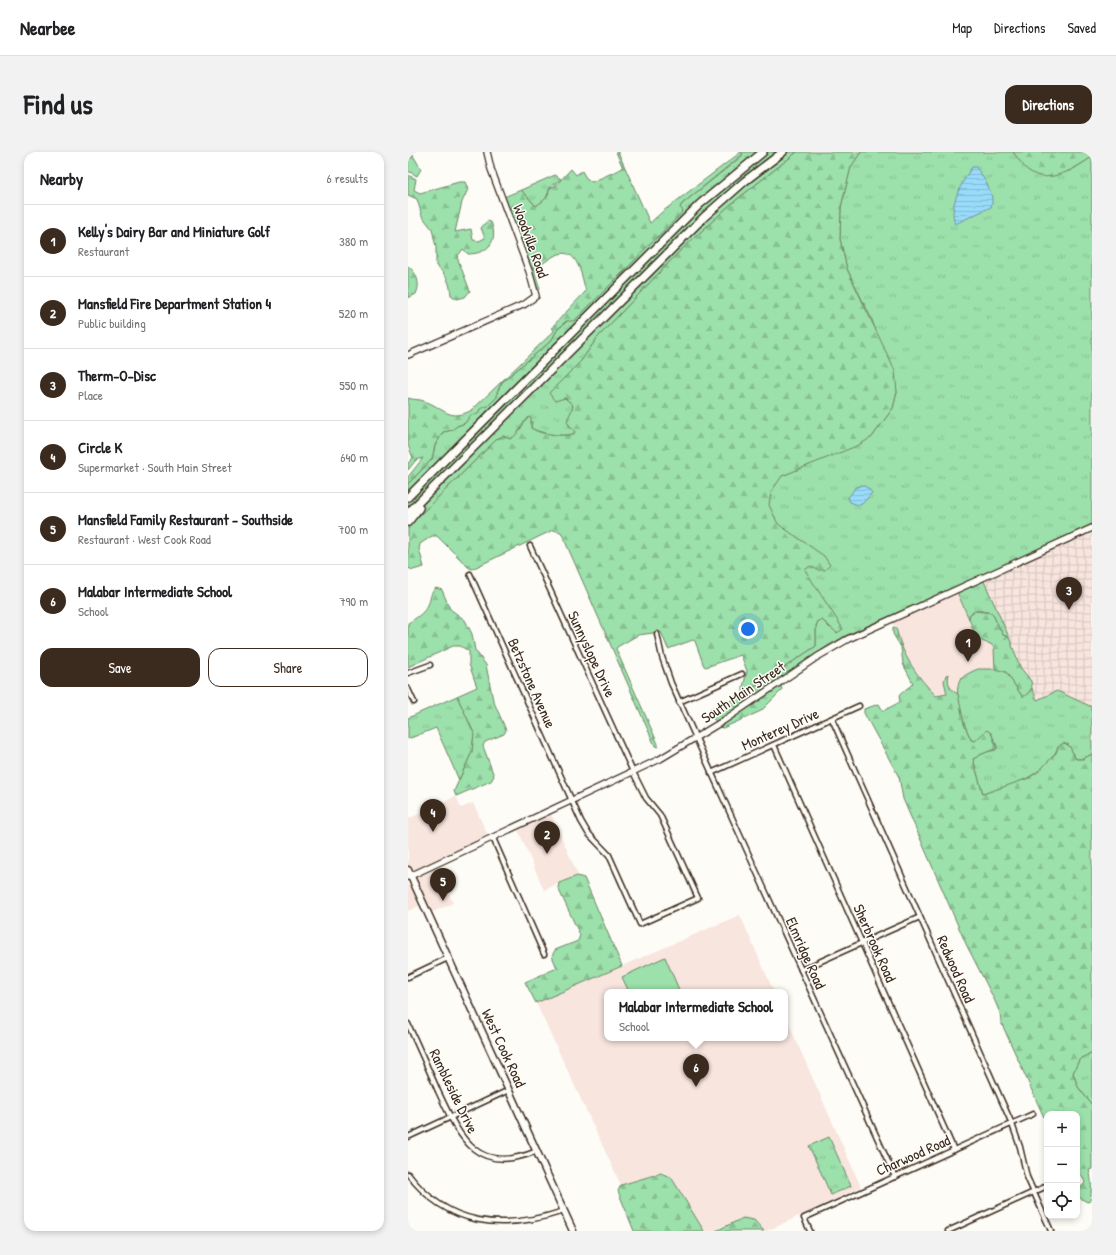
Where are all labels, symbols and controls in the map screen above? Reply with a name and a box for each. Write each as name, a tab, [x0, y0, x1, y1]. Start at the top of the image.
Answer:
text: Nearbee	[20, 15, 75, 41]
text: Map	[952, 18, 972, 37]
text: Directions	[994, 18, 1045, 37]
text: Saved	[1067, 18, 1096, 37]
text: Find us	[24, 85, 93, 123]
button: Directions	[1005, 85, 1092, 124]
text: Nearby	[40, 167, 83, 190]
text: 6 results	[327, 169, 368, 187]
street label: Woodville Road	[508, 201, 554, 281]
text: Kelly's Dairy Bar and Miniature Golf	[78, 221, 270, 242]
text: 1	[51, 232, 55, 250]
text: 380 m	[339, 232, 368, 250]
text: Restaurant	[78, 242, 129, 260]
text: Mansfield Fire Department Station 4	[78, 293, 271, 314]
text: 2	[50, 304, 56, 322]
text: 520 m	[339, 304, 368, 322]
text: Public building	[78, 314, 146, 332]
text: Therm-O-Disc	[78, 365, 156, 386]
text: 3	[50, 376, 56, 394]
text: 550 m	[339, 376, 368, 394]
text: Place	[78, 386, 103, 404]
text: Circle K	[78, 437, 122, 458]
text: 4	[51, 448, 55, 466]
text: 640 m	[340, 448, 368, 466]
text: Supermarket · South Main Street	[78, 458, 232, 476]
text: Mansfield Family Restaurant - Southside	[78, 509, 293, 530]
text: 5	[50, 520, 56, 538]
text: 700 m	[338, 520, 368, 538]
text: Restaurant · West Cook Road	[78, 530, 211, 548]
pin: 3	[1056, 577, 1082, 610]
text: Malabar Intermediate School	[78, 581, 232, 602]
text: 6	[50, 592, 56, 610]
text: 790 m	[339, 592, 368, 610]
text: School	[78, 602, 108, 620]
street label: Sunnyslope Drive	[563, 608, 621, 700]
your location	[738, 619, 758, 639]
pin: 1	[955, 629, 981, 662]
street label: Betzstone Avenue	[503, 635, 561, 731]
button: Save	[40, 648, 200, 687]
button: Share	[208, 648, 368, 687]
street label: South Main Street	[697, 656, 790, 728]
street label: Monterey Drive	[738, 703, 822, 755]
pin: 4	[420, 799, 446, 832]
pin: 2	[534, 821, 560, 854]
pin: 5	[430, 868, 456, 901]
street label: Sherbrook Road	[848, 901, 902, 985]
street label: Elmridge Road	[781, 914, 831, 992]
street label: Redwood Road	[932, 932, 980, 1006]
popup	[604, 989, 788, 1041]
text: Malabar Intermediate School	[619, 996, 773, 1017]
street label: West Cook Road	[477, 1005, 531, 1091]
text: School	[619, 1017, 649, 1035]
street label: Rambleside Drive	[424, 1045, 484, 1137]
pin: 6	[683, 1054, 709, 1087]
map controls	[1044, 1111, 1080, 1219]
button: +	[1044, 1111, 1080, 1147]
street label: Charwood Road	[873, 1129, 954, 1181]
button: −	[1044, 1147, 1080, 1183]
button: locate	[1044, 1183, 1080, 1219]

